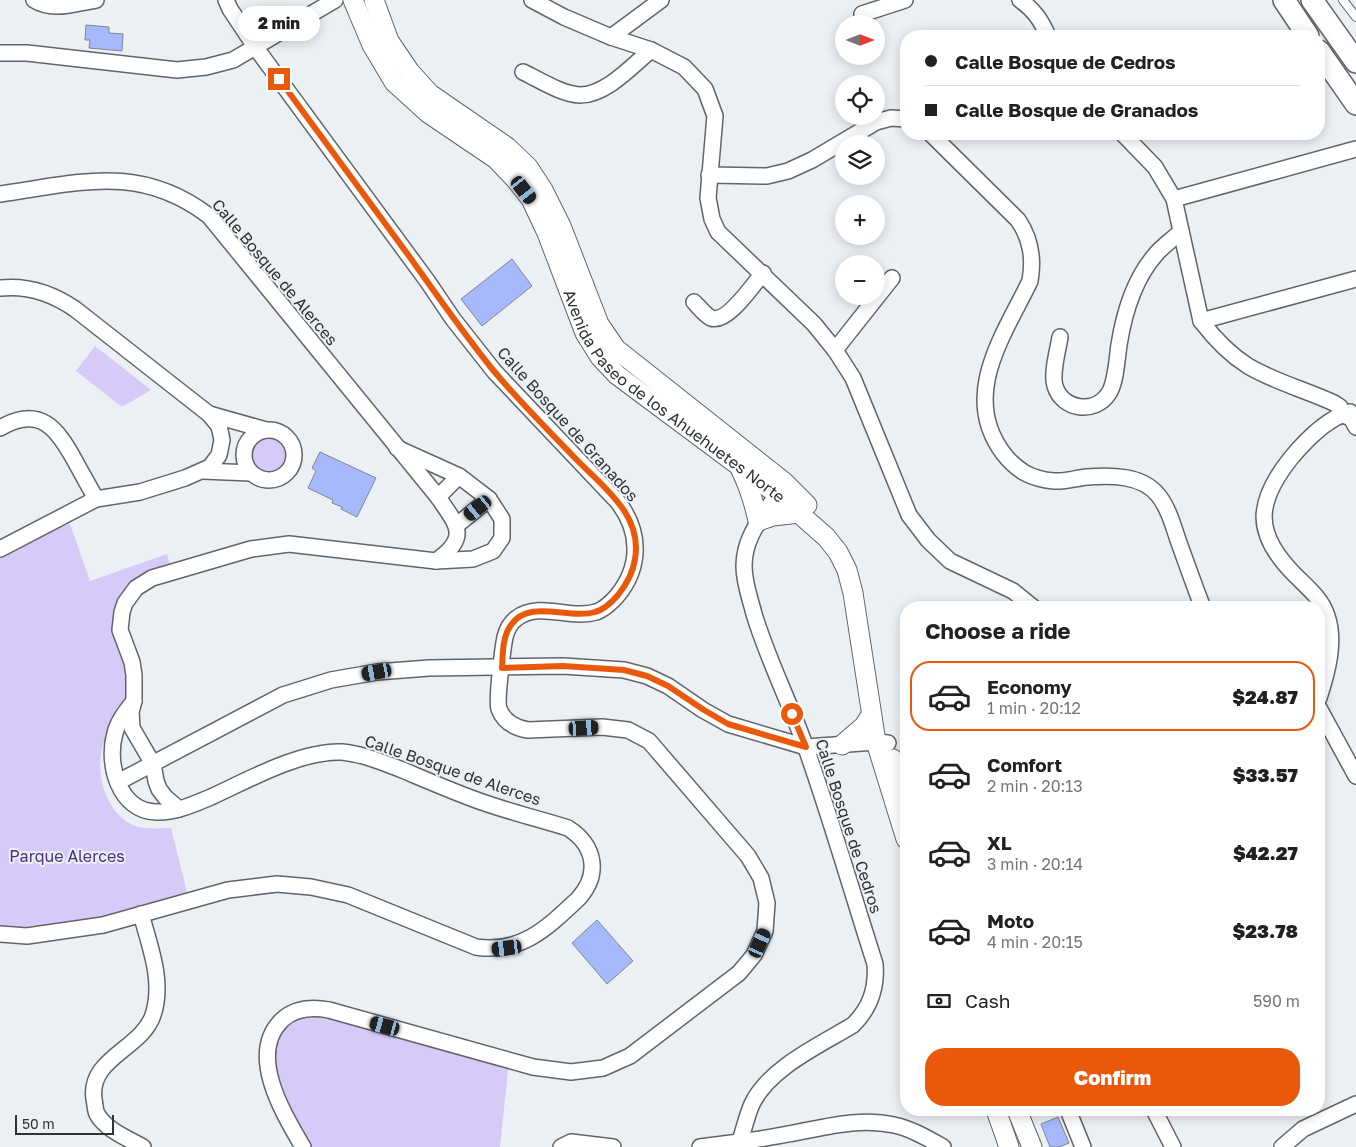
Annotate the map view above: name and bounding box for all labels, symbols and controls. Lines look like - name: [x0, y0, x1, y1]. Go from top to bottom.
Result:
- callout: 2 min: [238, 7, 320, 42]
- text: 2 min: [258, 13, 300, 33]
- north arrow: [835, 15, 885, 65]
- map controls: [835, 15, 885, 305]
- text: Calle Bosque de Cedros: [955, 50, 1176, 73]
- route end: [268, 68, 290, 90]
- button: locate: [835, 75, 885, 125]
- text: Calle Bosque de Granados: [955, 98, 1199, 121]
- button: layers: [835, 135, 885, 185]
- car: [508, 174, 539, 206]
- street label: Calle Bosque de Alerces: [208, 195, 342, 349]
- button: +: [835, 195, 885, 245]
- button: −: [835, 255, 885, 305]
- street label: Avenida Paseo de los Ahuehuetes Norte: [559, 287, 790, 507]
- street label: Calle Bosque de Granados: [493, 343, 643, 505]
- car: [461, 493, 494, 523]
- text: Choose a ride: [925, 617, 1071, 644]
- car: [360, 662, 393, 682]
- icon: car: [927, 674, 972, 719]
- text: Economy: [987, 675, 1072, 698]
- text: $24.87: [1232, 685, 1298, 708]
- text: 1 min · 20:12: [987, 698, 1081, 718]
- route start: [781, 703, 803, 725]
- car: [568, 720, 599, 736]
- street label: Calle Bosque de Alerces: [362, 730, 544, 810]
- street label: Calle Bosque de Cedros: [811, 736, 887, 916]
- icon: car: [927, 752, 972, 797]
- text: Comfort: [987, 753, 1062, 776]
- text: $33.57: [1233, 763, 1298, 786]
- text: 2 min · 20:13: [987, 776, 1083, 796]
- icon: car: [927, 830, 972, 875]
- text: XL: [987, 831, 1012, 854]
- text: $42.27: [1233, 841, 1298, 864]
- park label: Parque Alerces: [9, 846, 125, 866]
- text: 3 min · 20:14: [987, 854, 1083, 874]
- icon: car: [927, 908, 972, 953]
- text: Moto: [987, 909, 1034, 932]
- text: $23.78: [1232, 919, 1298, 942]
- car: [747, 926, 772, 960]
- text: 4 min · 20:15: [987, 932, 1083, 952]
- car: [491, 939, 522, 957]
- icon: cash: [925, 987, 953, 1015]
- text: Cash: [965, 989, 1010, 1012]
- text: 590 m: [1253, 991, 1300, 1011]
- car: [368, 1015, 401, 1037]
- button: Confirm: [925, 1048, 1300, 1106]
- scale bar: [15, 1112, 114, 1135]
- text: 50 m: [22, 1115, 55, 1132]

